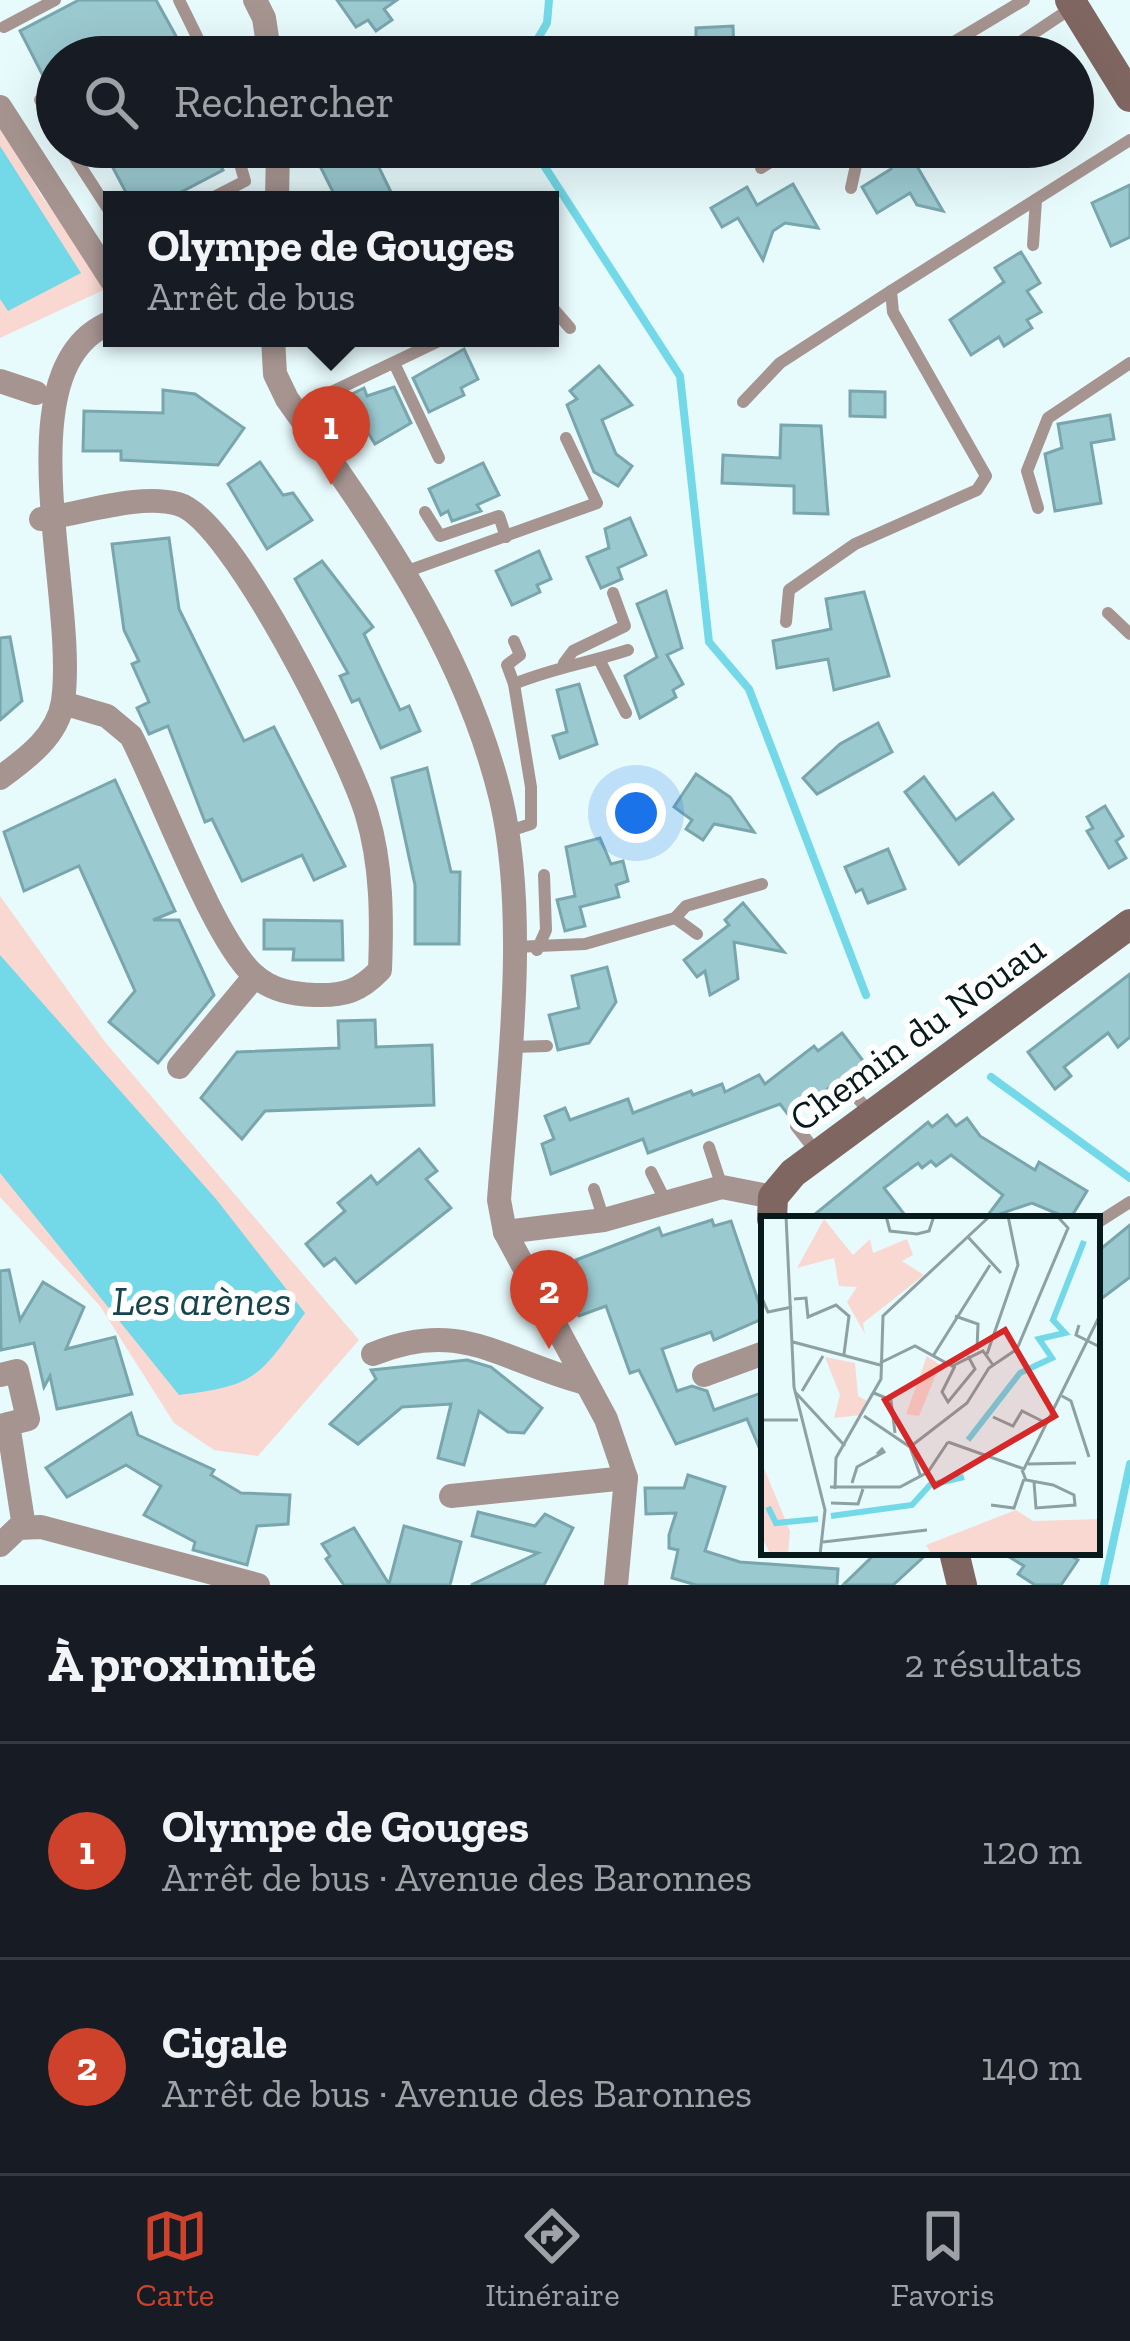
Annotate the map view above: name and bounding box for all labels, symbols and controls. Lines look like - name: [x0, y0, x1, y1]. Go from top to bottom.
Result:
- search box: [36, 36, 1094, 168]
- icon: search: [78, 69, 144, 135]
- text: Rechercher: [174, 75, 394, 129]
- popup: [103, 191, 559, 347]
- text: Olympe de Gouges: [147, 219, 515, 273]
- text: Arrêt de bus: [147, 273, 355, 320]
- pin: 1: [292, 386, 370, 485]
- your location: [606, 783, 666, 843]
- street label: Chemin du Nouau: [780, 925, 1054, 1141]
- inset map: [761, 1216, 1100, 1555]
- pin: 2: [510, 1250, 588, 1349]
- water label: Les arènes: [112, 1275, 292, 1326]
- text: À proximité: [48, 1633, 316, 1694]
- text: 2 résultats: [904, 1640, 1082, 1687]
- text: Olympe de Gouges: [162, 1800, 529, 1854]
- text: 1: [79, 1827, 95, 1874]
- text: 120 m: [982, 1827, 1082, 1874]
- text: Arrêt de bus · Avenue des Baronnes: [162, 1854, 752, 1901]
- text: Cigale: [162, 2016, 287, 2070]
- text: 2: [77, 2043, 97, 2090]
- text: 140 m: [981, 2043, 1082, 2090]
- text: Arrêt de bus · Avenue des Baronnes: [162, 2070, 752, 2117]
- tab: Carte: [135, 2203, 214, 2314]
- tab: Itinéraire: [485, 2203, 620, 2314]
- tab: Favoris: [891, 2203, 995, 2314]

